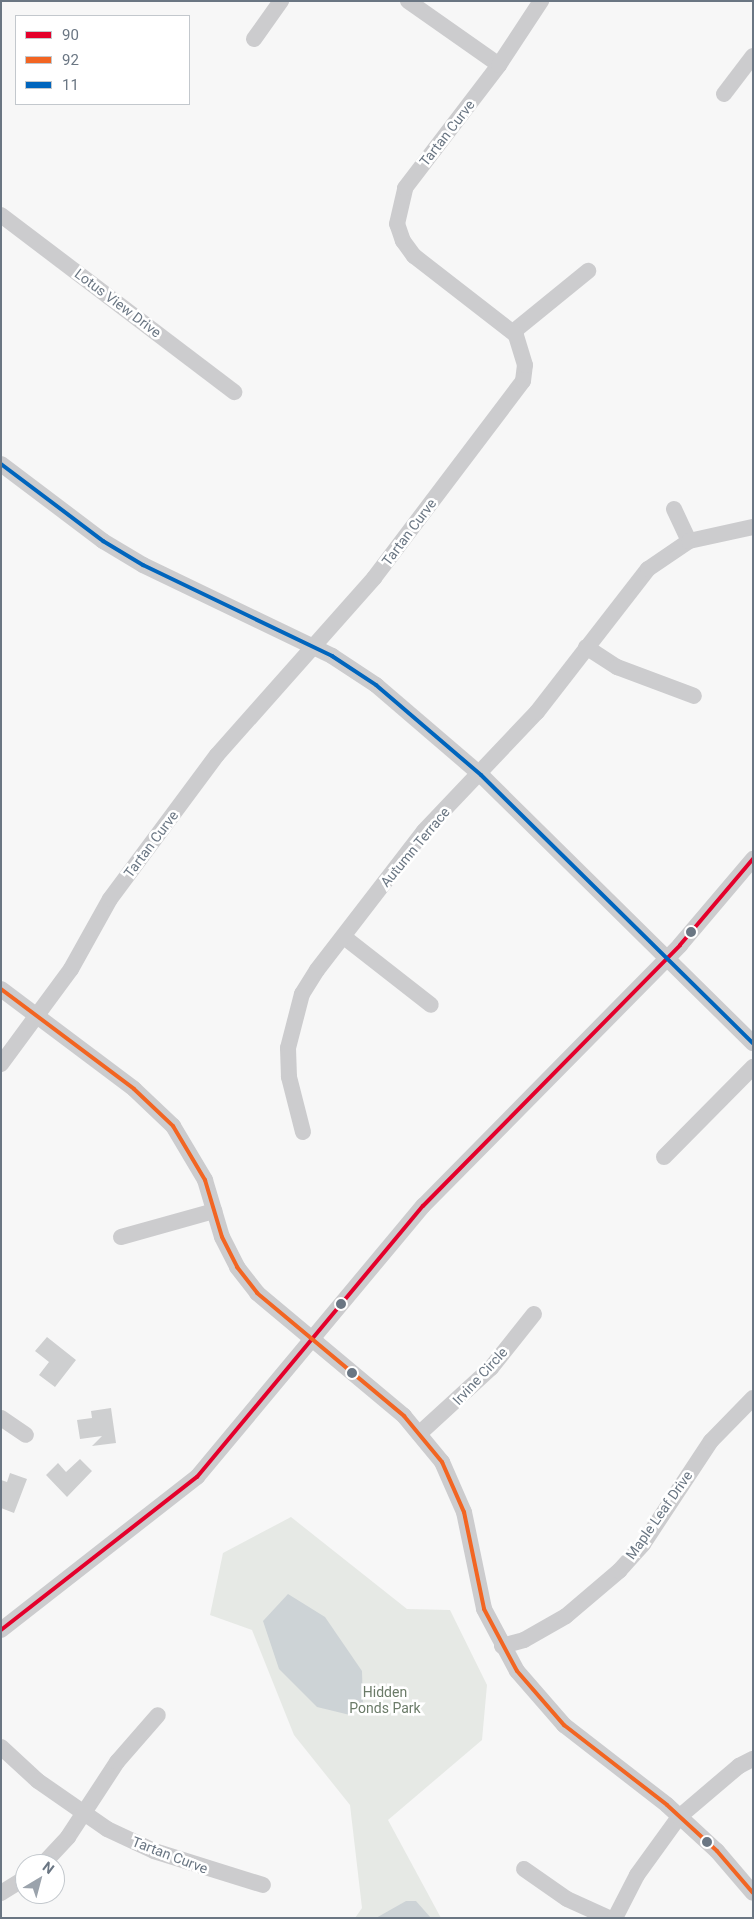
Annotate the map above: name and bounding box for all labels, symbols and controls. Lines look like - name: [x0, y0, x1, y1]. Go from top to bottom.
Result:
- legend: [15, 15, 190, 105]
- text: 90: [62, 26, 79, 44]
- text: 92: [62, 51, 79, 69]
- text: 11: [62, 76, 79, 94]
- street label: Tartan Curve: [416, 97, 478, 169]
- street label: Lotus View Drive: [72, 265, 164, 341]
- street label: Tartan Curve: [378, 495, 440, 569]
- street label: Autumn Terrace: [377, 804, 453, 890]
- street label: Tartan Curve: [120, 807, 182, 881]
- unlabelled marker: [686, 927, 696, 937]
- unlabelled marker: [336, 1299, 346, 1309]
- street label: Irvine Circle: [449, 1344, 511, 1408]
- unlabelled marker: [347, 1368, 357, 1378]
- street label: Maple Leaf Drive: [622, 1467, 696, 1563]
- park label: Hidden Ponds Park: [349, 1684, 421, 1716]
- street label: Tartan Curve: [130, 1833, 210, 1877]
- unlabelled marker: [702, 1837, 712, 1847]
- north arrow: [15, 1854, 65, 1904]
- text: N: [40, 1858, 57, 1877]

